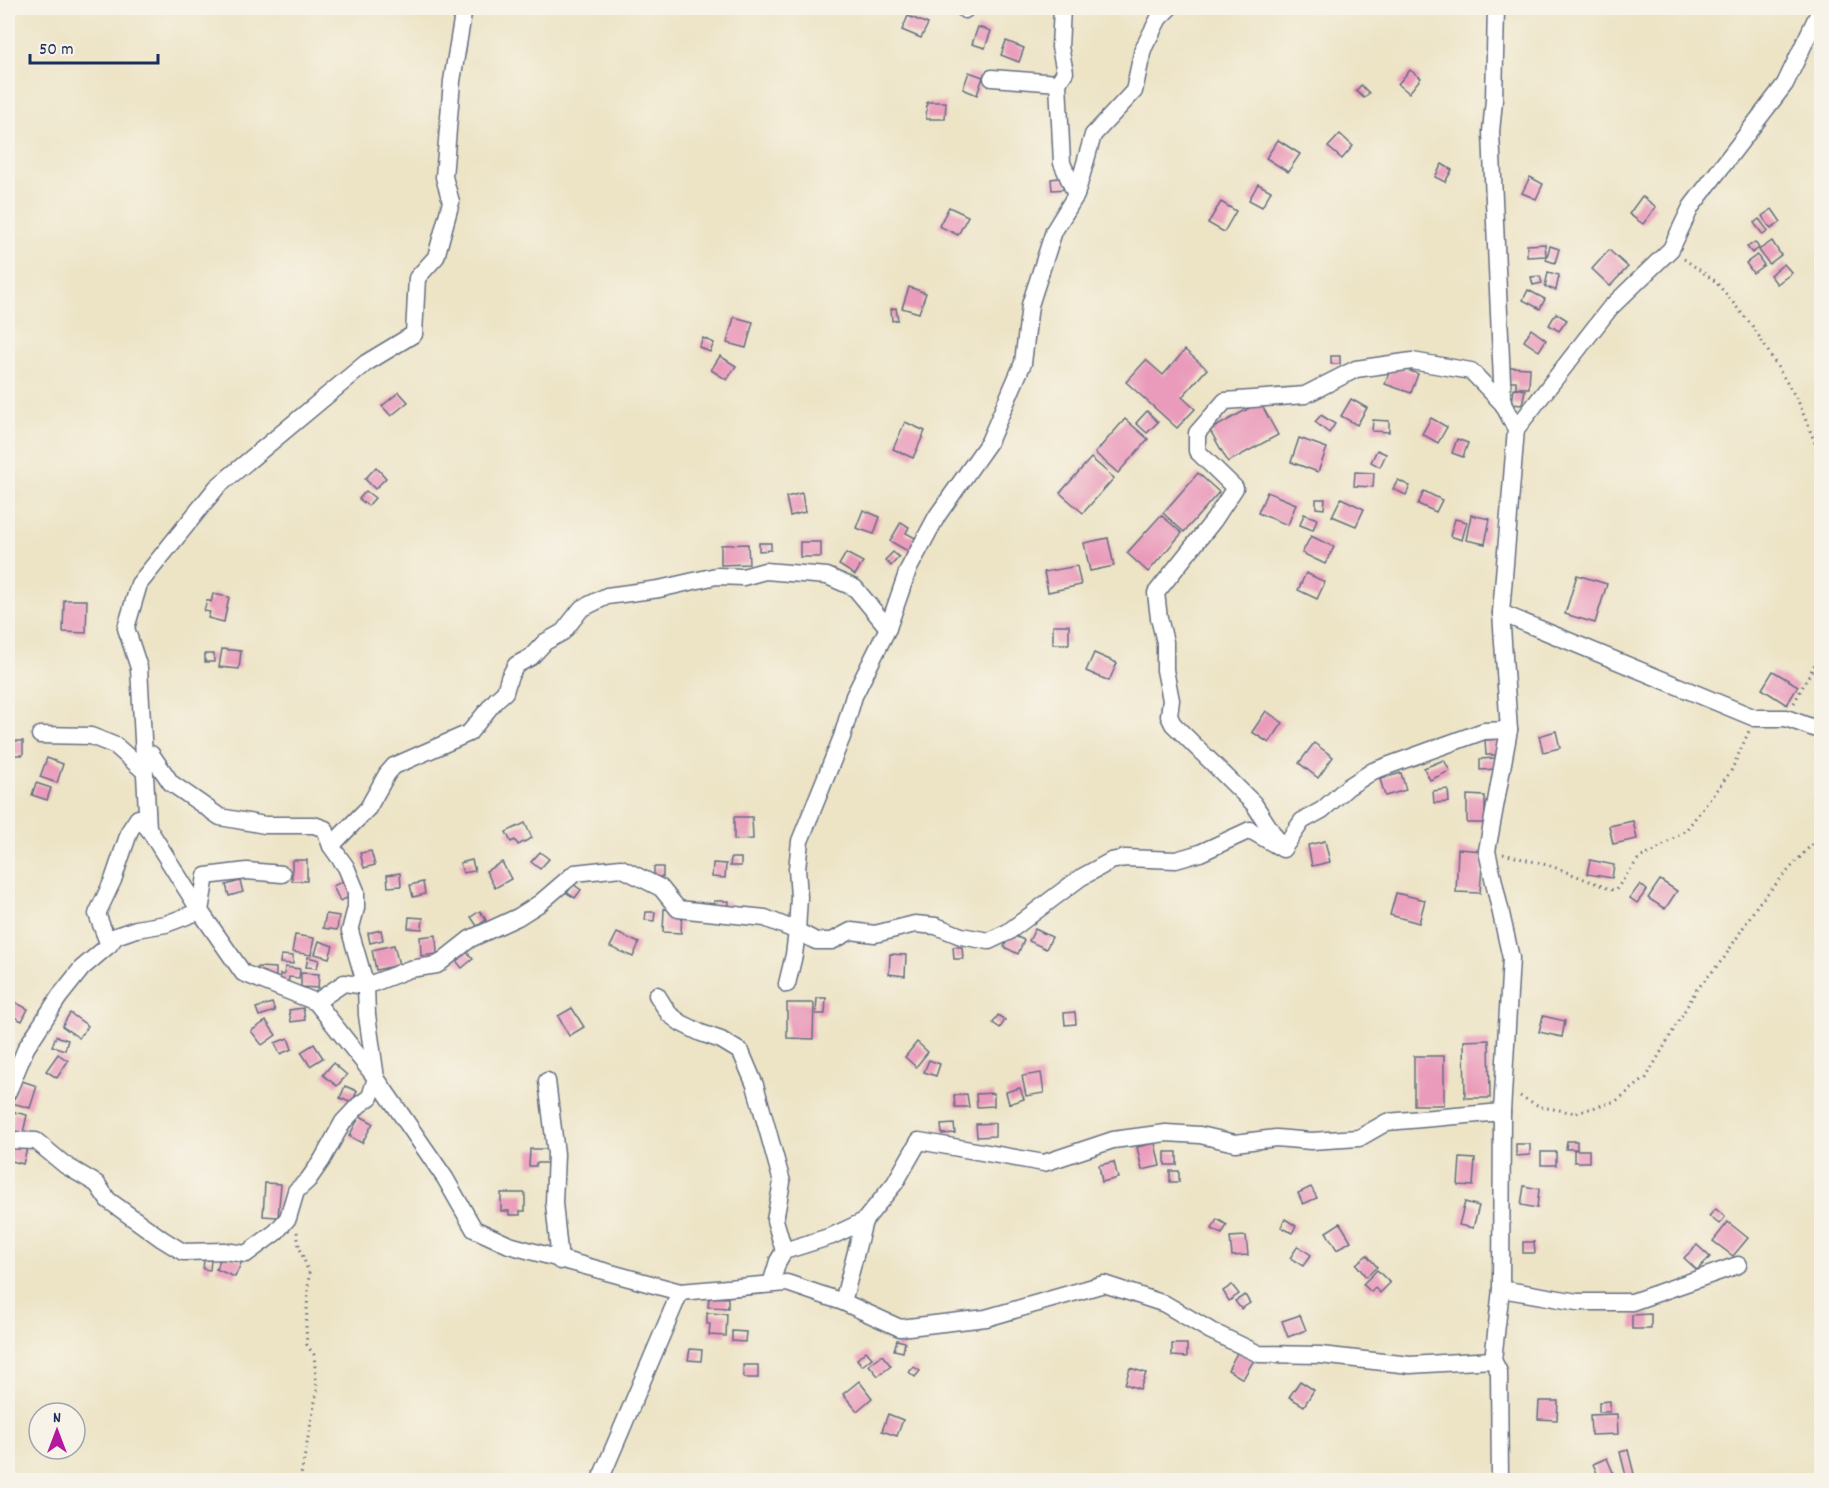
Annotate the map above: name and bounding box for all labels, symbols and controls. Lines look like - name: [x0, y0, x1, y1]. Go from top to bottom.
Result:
- scale bar: [30, 27, 158, 65]
- text: 50 m: [39, 38, 74, 63]
- north arrow: [27, 1401, 87, 1461]
- text: N: [53, 1407, 61, 1430]

